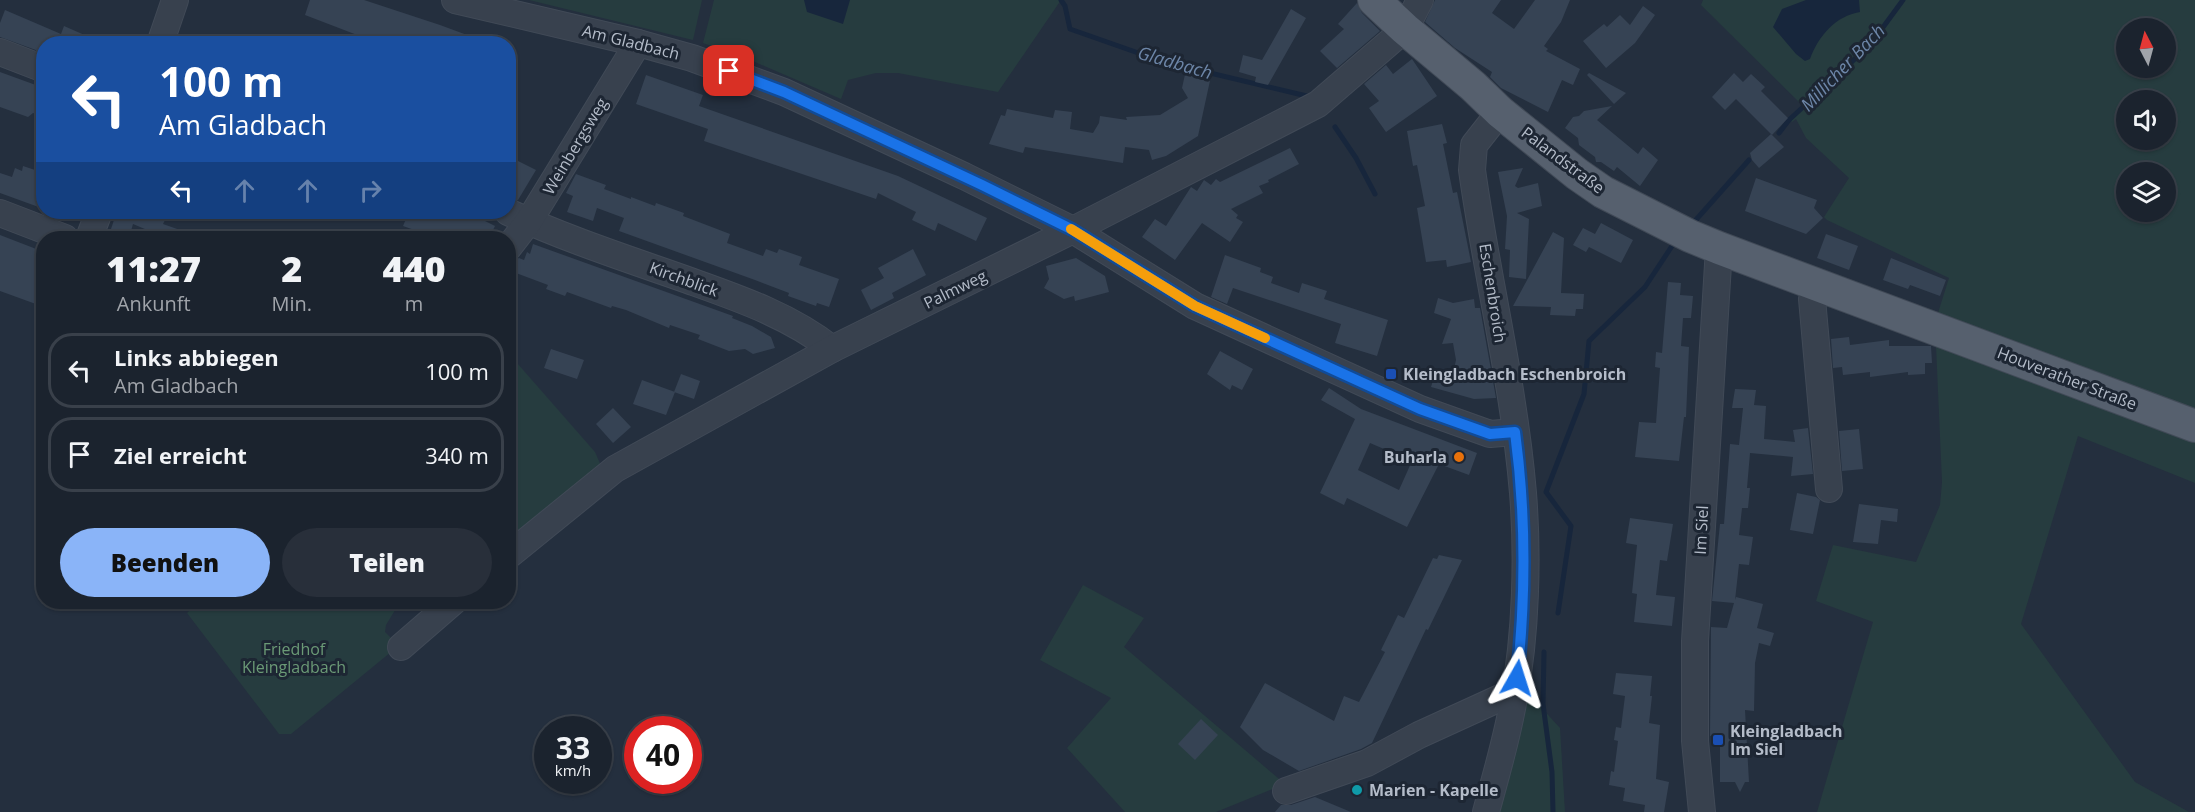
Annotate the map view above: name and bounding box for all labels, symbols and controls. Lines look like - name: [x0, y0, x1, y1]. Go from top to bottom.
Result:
- north arrow: [2116, 18, 2176, 78]
- map controls: [2116, 18, 2176, 222]
- street label: Am Gladbach: [580, 19, 682, 65]
- water label: Millicher Bach: [1795, 19, 1890, 116]
- water label: Gladbach: [1135, 40, 1215, 84]
- pin: [703, 45, 754, 96]
- text: 100 m: [159, 52, 283, 109]
- icon: arrive: [712, 54, 745, 87]
- icon: left: [60, 60, 138, 138]
- button: sound: [2116, 90, 2176, 150]
- street label: Weinbergsweg: [537, 93, 613, 199]
- text: Am Gladbach: [159, 106, 327, 143]
- street label: Palandstraße: [1517, 122, 1609, 199]
- button: layers: [2116, 162, 2176, 222]
- icon: left: [165, 174, 198, 207]
- icon: ahead: [228, 174, 261, 207]
- icon: ahead: [291, 174, 324, 207]
- icon: right: [354, 174, 387, 207]
- street label: Eschenbroich: [1474, 242, 1512, 344]
- text: 11:27: [106, 244, 201, 293]
- text: 2: [281, 244, 302, 293]
- text: 440: [382, 244, 446, 293]
- street label: Kirchblick: [647, 256, 722, 302]
- street label: Palmweg: [920, 264, 990, 314]
- text: Ankunft: [117, 290, 191, 317]
- text: Min.: [271, 290, 312, 317]
- text: m: [405, 290, 423, 317]
- street label: Houverather Straße: [1994, 341, 2140, 415]
- text: Links abbiegen: [114, 342, 279, 372]
- icon: left: [63, 354, 96, 387]
- text: 100 m: [425, 356, 489, 386]
- place label: Kleingladbach Eschenbroich: [1403, 363, 1626, 385]
- marker: Kleingladbach Eschenbroich: [1384, 367, 1398, 381]
- text: Am Gladbach: [114, 372, 239, 399]
- icon: arrive: [63, 438, 96, 471]
- text: Ziel erreicht: [114, 440, 247, 470]
- text: 340 m: [425, 440, 489, 470]
- place label: Buharla: [1384, 446, 1447, 468]
- marker: Buharla: [1452, 450, 1466, 464]
- street label: Im Siel: [1689, 505, 1713, 555]
- button: Beenden: [60, 528, 270, 597]
- button: Teilen: [282, 528, 492, 597]
- park label: Friedhof Kleingladbach: [242, 638, 346, 678]
- position arrow: [1485, 646, 1549, 710]
- speed limit sign: 40: [624, 716, 702, 794]
- place label: Kleingladbach Im Siel: [1730, 720, 1843, 760]
- text: 33: [556, 727, 590, 768]
- marker: Kleingladbach Im Siel: [1711, 733, 1725, 747]
- text: km/h: [555, 760, 591, 780]
- place label: Marien - Kapelle: [1369, 779, 1498, 801]
- marker: Marien - Kapelle: [1350, 783, 1364, 797]

